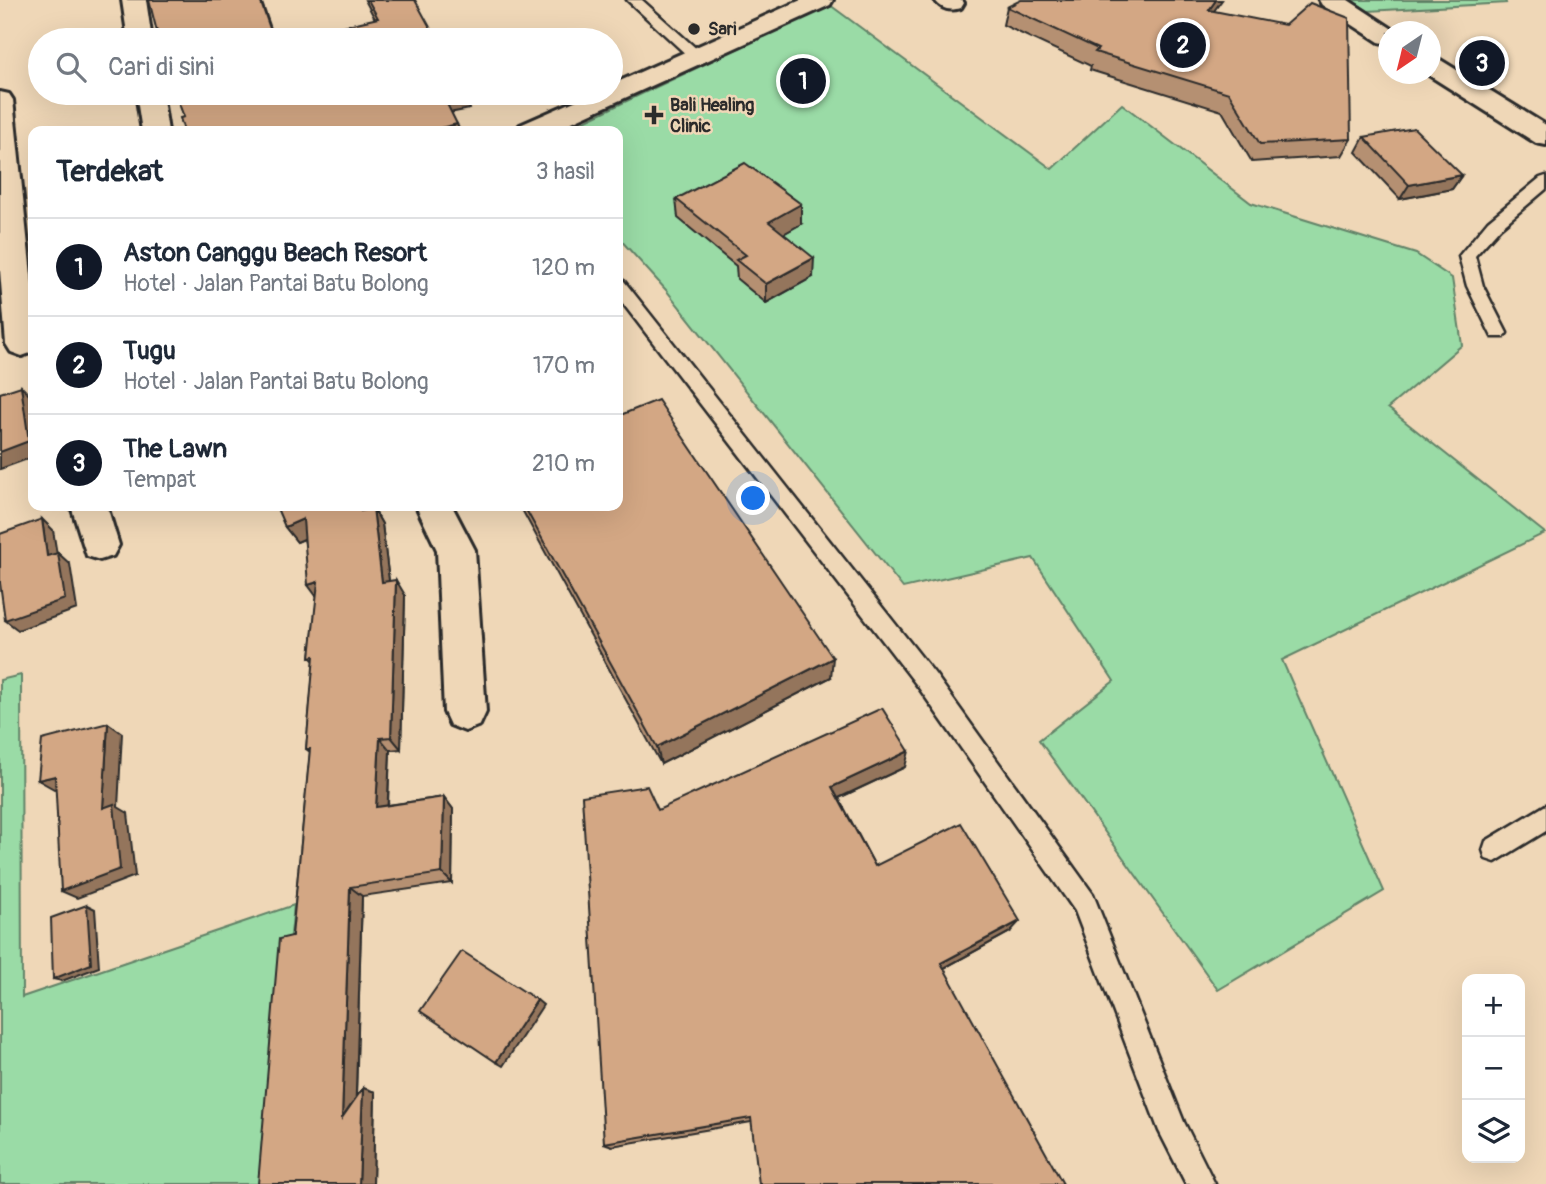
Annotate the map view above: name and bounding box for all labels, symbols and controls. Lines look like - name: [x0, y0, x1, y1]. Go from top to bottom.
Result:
- place label: Sari: [708, 18, 737, 41]
- pin: 2: [1160, 19, 1206, 71]
- marker: Sari: [686, 21, 702, 37]
- north arrow: [1378, 21, 1441, 84]
- search box: [28, 28, 623, 105]
- pin: 3: [1459, 37, 1505, 89]
- icon: search: [52, 48, 90, 86]
- text: Cari di sini: [108, 51, 214, 83]
- pin: 1: [780, 55, 826, 107]
- place label: Bali Healing Clinic: [670, 94, 754, 138]
- marker: Bali Healing Clinic: [644, 105, 664, 125]
- text: Terdekat: [56, 153, 163, 190]
- text: 3 hasil: [536, 157, 595, 186]
- text: Aston Canggu Beach Resort: [123, 237, 427, 269]
- text: 1: [75, 253, 84, 282]
- text: 120 m: [532, 253, 595, 282]
- text: Hotel · Jalan Pantai Batu Bolong: [123, 269, 429, 298]
- text: Tugu: [123, 335, 176, 367]
- text: 2: [73, 351, 85, 380]
- text: 170 m: [533, 351, 595, 380]
- text: Hotel · Jalan Pantai Batu Bolong: [123, 367, 429, 396]
- text: The Lawn: [123, 433, 227, 465]
- text: 3: [73, 449, 85, 478]
- text: 210 m: [532, 449, 595, 478]
- text: Tempat: [123, 465, 196, 494]
- your location: [736, 481, 770, 515]
- map controls: [1462, 974, 1525, 1163]
- button: +: [1462, 974, 1525, 1037]
- button: −: [1462, 1037, 1525, 1100]
- button: layers: [1462, 1100, 1525, 1163]

